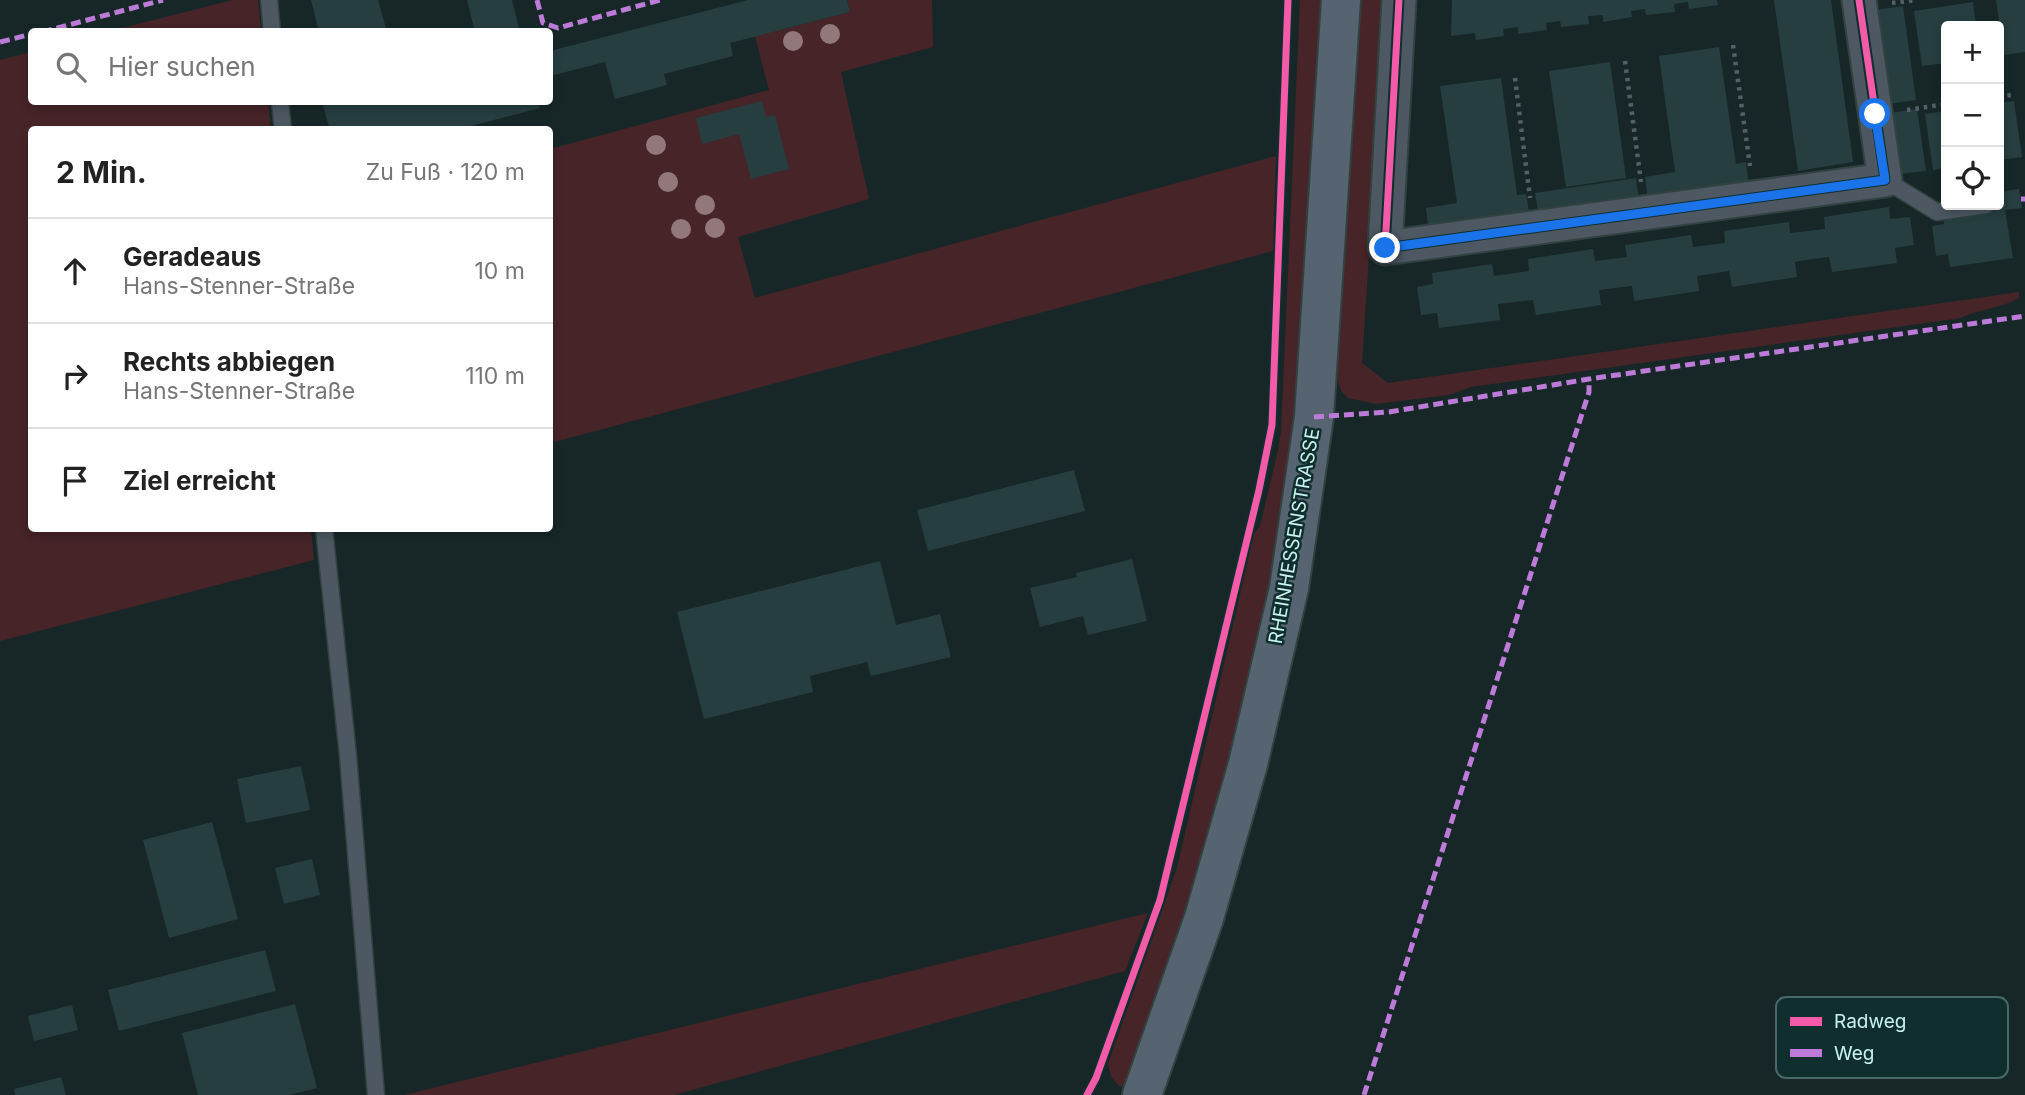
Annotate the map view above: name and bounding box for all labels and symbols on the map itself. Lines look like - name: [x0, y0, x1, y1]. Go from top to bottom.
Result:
- route start: [1859, 98, 1890, 129]
- route end: [1369, 232, 1400, 263]
- street label: RHEINHESSENSTRASSE: [1264, 426, 1324, 646]
- legend: [1776, 997, 2008, 1078]
- text: Radweg: [1834, 1010, 1906, 1033]
- text: Weg: [1834, 1042, 1875, 1065]

